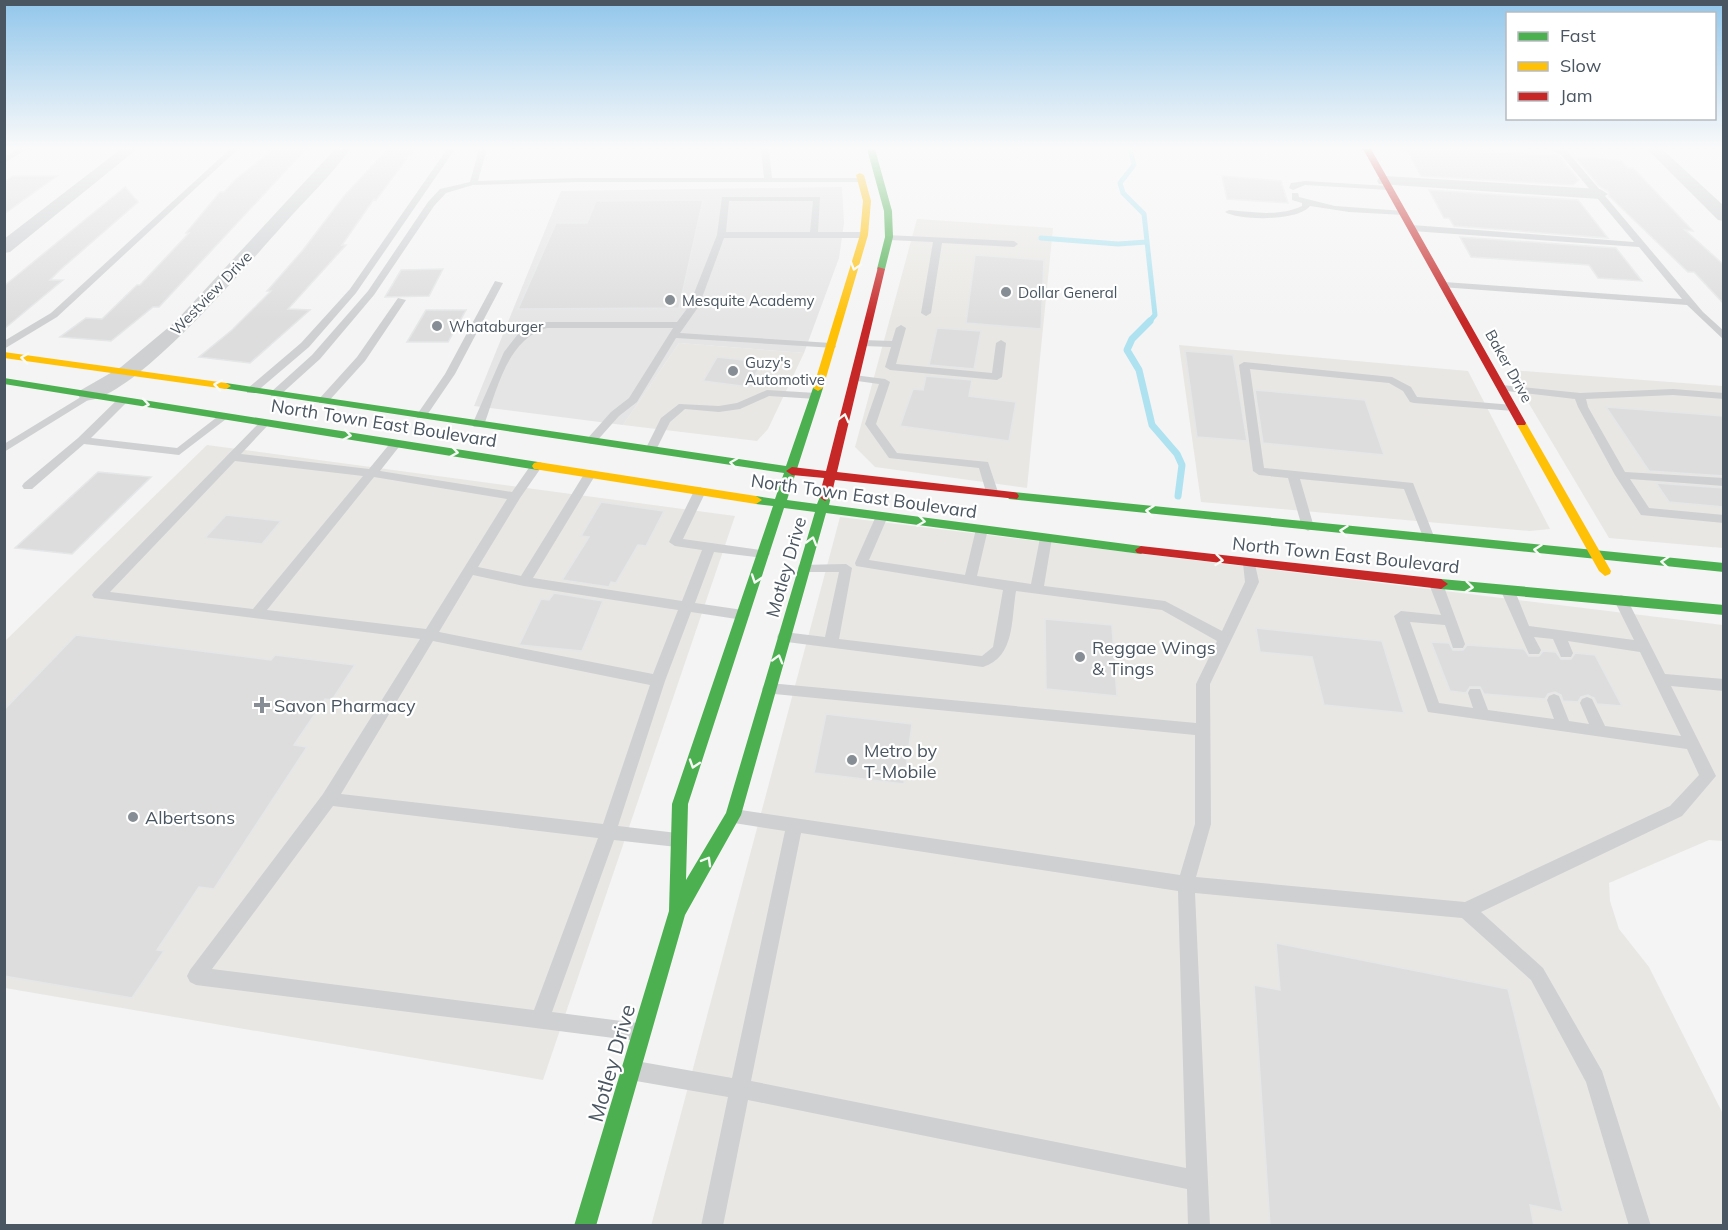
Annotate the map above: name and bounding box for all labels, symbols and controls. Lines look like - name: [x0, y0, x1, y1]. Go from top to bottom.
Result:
- legend: [1506, 12, 1716, 120]
- text: Fast: [1560, 24, 1596, 47]
- text: Slow: [1560, 54, 1602, 77]
- text: Jam: [1560, 84, 1593, 107]
- street label: Westview Drive: [166, 247, 256, 339]
- one-way arrow: [850, 260, 862, 271]
- place label: Dollar General: [1018, 283, 1117, 302]
- marker: Dollar General: [999, 285, 1013, 299]
- place label: Mesquite Academy: [682, 291, 815, 310]
- marker: Mesquite Academy: [663, 293, 677, 307]
- place label: Whataburger: [449, 317, 544, 336]
- marker: Whataburger: [430, 319, 444, 333]
- street label: Baker Drive: [1481, 326, 1537, 406]
- one-way arrow: [20, 352, 29, 365]
- place label: Guzy's Automotive: [745, 353, 825, 389]
- marker: Guzy's Automotive: [726, 364, 740, 378]
- one-way arrow: [213, 380, 222, 392]
- street label: North Town East Boulevard: [270, 394, 498, 452]
- one-way arrow: [141, 397, 150, 409]
- one-way arrow: [837, 413, 850, 423]
- one-way arrow: [342, 429, 352, 441]
- one-way arrow: [449, 446, 459, 458]
- one-way arrow: [729, 457, 738, 469]
- street label: North Town East Boulevard: [749, 469, 979, 523]
- one-way arrow: [1145, 505, 1155, 518]
- street label: Motley Drive: [761, 514, 811, 620]
- one-way arrow: [916, 515, 926, 527]
- one-way arrow: [1339, 525, 1349, 537]
- street label: North Town East Boulevard: [1231, 532, 1461, 578]
- one-way arrow: [805, 536, 817, 547]
- one-way arrow: [1533, 544, 1543, 557]
- one-way arrow: [1214, 553, 1223, 565]
- one-way arrow: [1661, 556, 1670, 569]
- one-way arrow: [750, 573, 763, 584]
- one-way arrow: [1464, 580, 1473, 593]
- place label: Reggae Wings & Tings: [1092, 636, 1216, 680]
- marker: Reggae Wings & Tings: [1073, 650, 1087, 664]
- one-way arrow: [771, 654, 783, 664]
- place label: Savon Pharmacy: [274, 694, 416, 717]
- marker: Savon Pharmacy: [255, 698, 269, 712]
- place label: Metro by T-Mobile: [864, 739, 938, 783]
- marker: Metro by T-Mobile: [845, 753, 859, 767]
- one-way arrow: [688, 758, 701, 769]
- place label: Albertsons: [145, 806, 235, 829]
- marker: Albertsons: [126, 810, 140, 824]
- one-way arrow: [699, 857, 711, 867]
- street label: Motley Drive: [582, 1001, 640, 1125]

